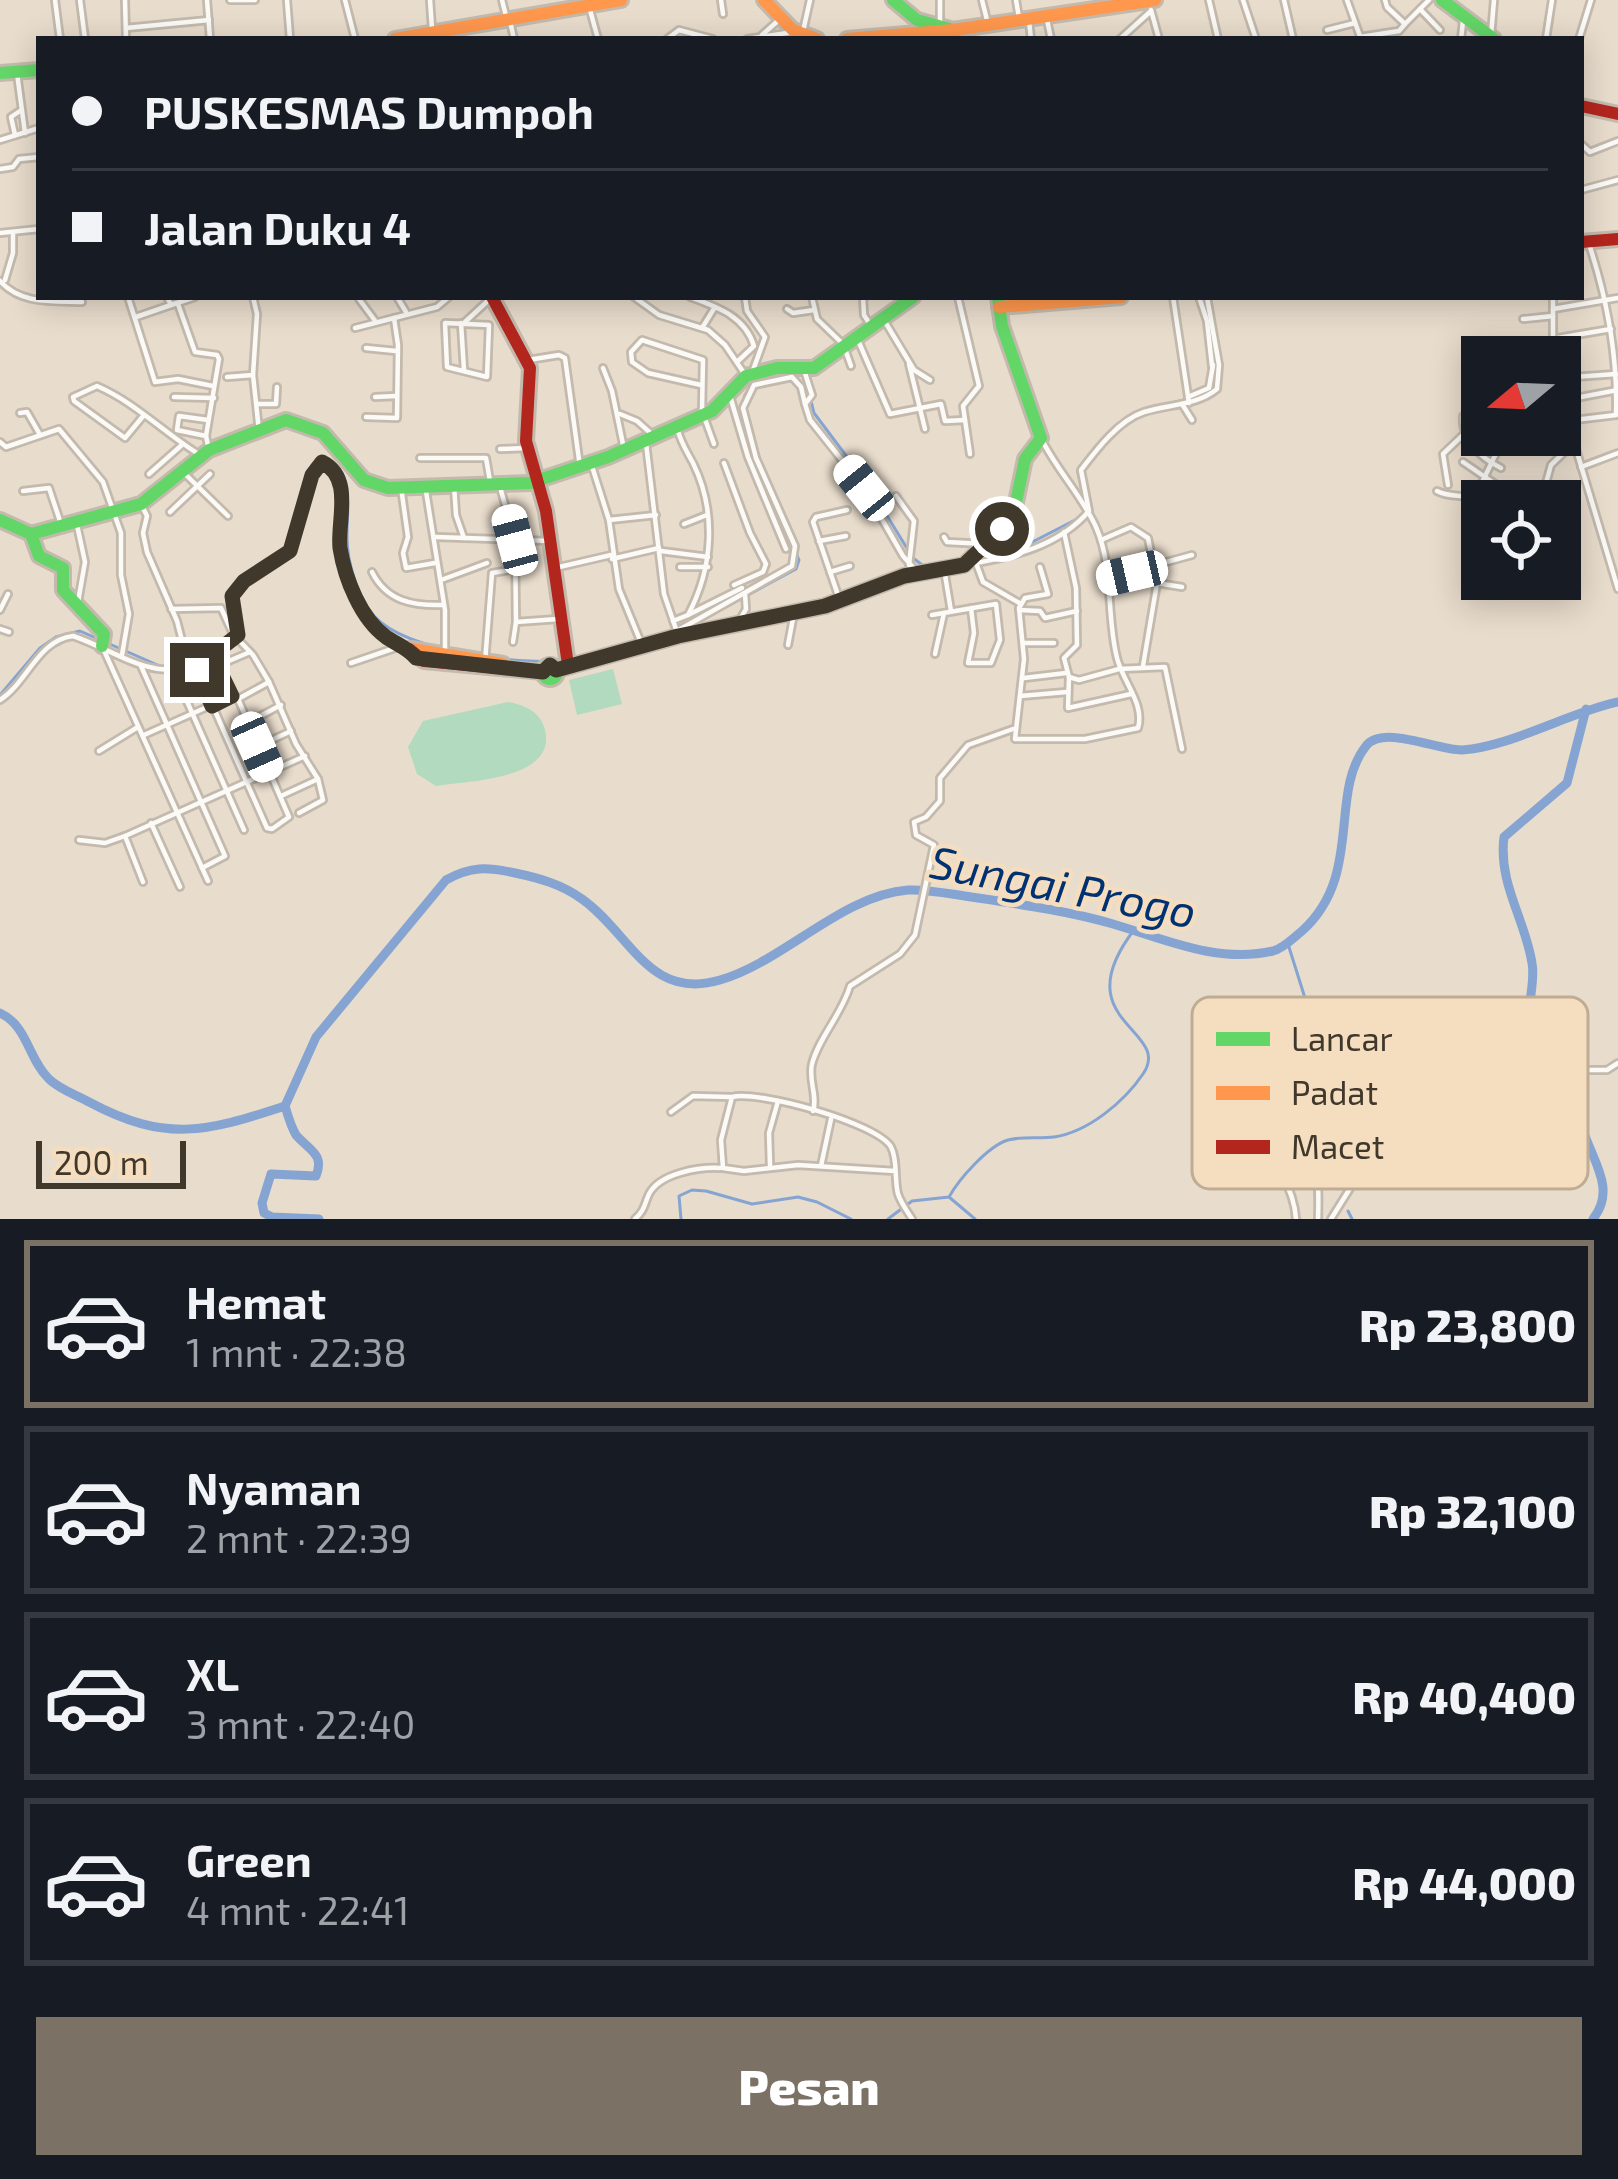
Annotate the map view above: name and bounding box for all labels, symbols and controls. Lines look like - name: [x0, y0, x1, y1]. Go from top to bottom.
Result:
- text: PUSKESMAS Dumpoh: [144, 84, 594, 138]
- text: Jalan Duku 4: [144, 200, 411, 254]
- north arrow: [1461, 336, 1581, 456]
- map controls: [1461, 336, 1581, 600]
- car: [827, 449, 901, 527]
- button: locate: [1461, 480, 1581, 600]
- car: [488, 501, 542, 579]
- route start: [975, 502, 1029, 556]
- car: [1093, 547, 1171, 599]
- route end: [170, 643, 224, 697]
- car: [226, 707, 288, 787]
- water label: Sungai Progo: [926, 833, 1201, 937]
- legend: [1192, 997, 1588, 1189]
- text: Lancar: [1291, 1018, 1393, 1058]
- text: Padat: [1291, 1072, 1378, 1112]
- text: Macet: [1291, 1126, 1384, 1166]
- scale bar: [36, 1135, 186, 1188]
- text: 200 m: [54, 1142, 149, 1182]
- icon: car: [42, 1270, 150, 1378]
- text: Hemat: [186, 1274, 326, 1328]
- text: Rp 23,800: [1359, 1297, 1576, 1351]
- text: 1 mnt · 22:38: [186, 1328, 407, 1375]
- icon: car: [42, 1456, 150, 1564]
- text: Nyaman: [186, 1460, 362, 1514]
- text: Rp 32,100: [1369, 1483, 1576, 1537]
- text: 2 mnt · 22:39: [186, 1514, 412, 1561]
- icon: car: [42, 1642, 150, 1750]
- text: XL: [186, 1646, 239, 1700]
- text: Rp 40,400: [1352, 1669, 1576, 1723]
- text: 3 mnt · 22:40: [186, 1700, 415, 1747]
- icon: car: [42, 1828, 150, 1936]
- text: Green: [186, 1832, 312, 1886]
- text: Rp 44,000: [1352, 1855, 1576, 1909]
- text: 4 mnt · 22:41: [186, 1886, 410, 1933]
- button: Pesan: [36, 2017, 1582, 2155]

